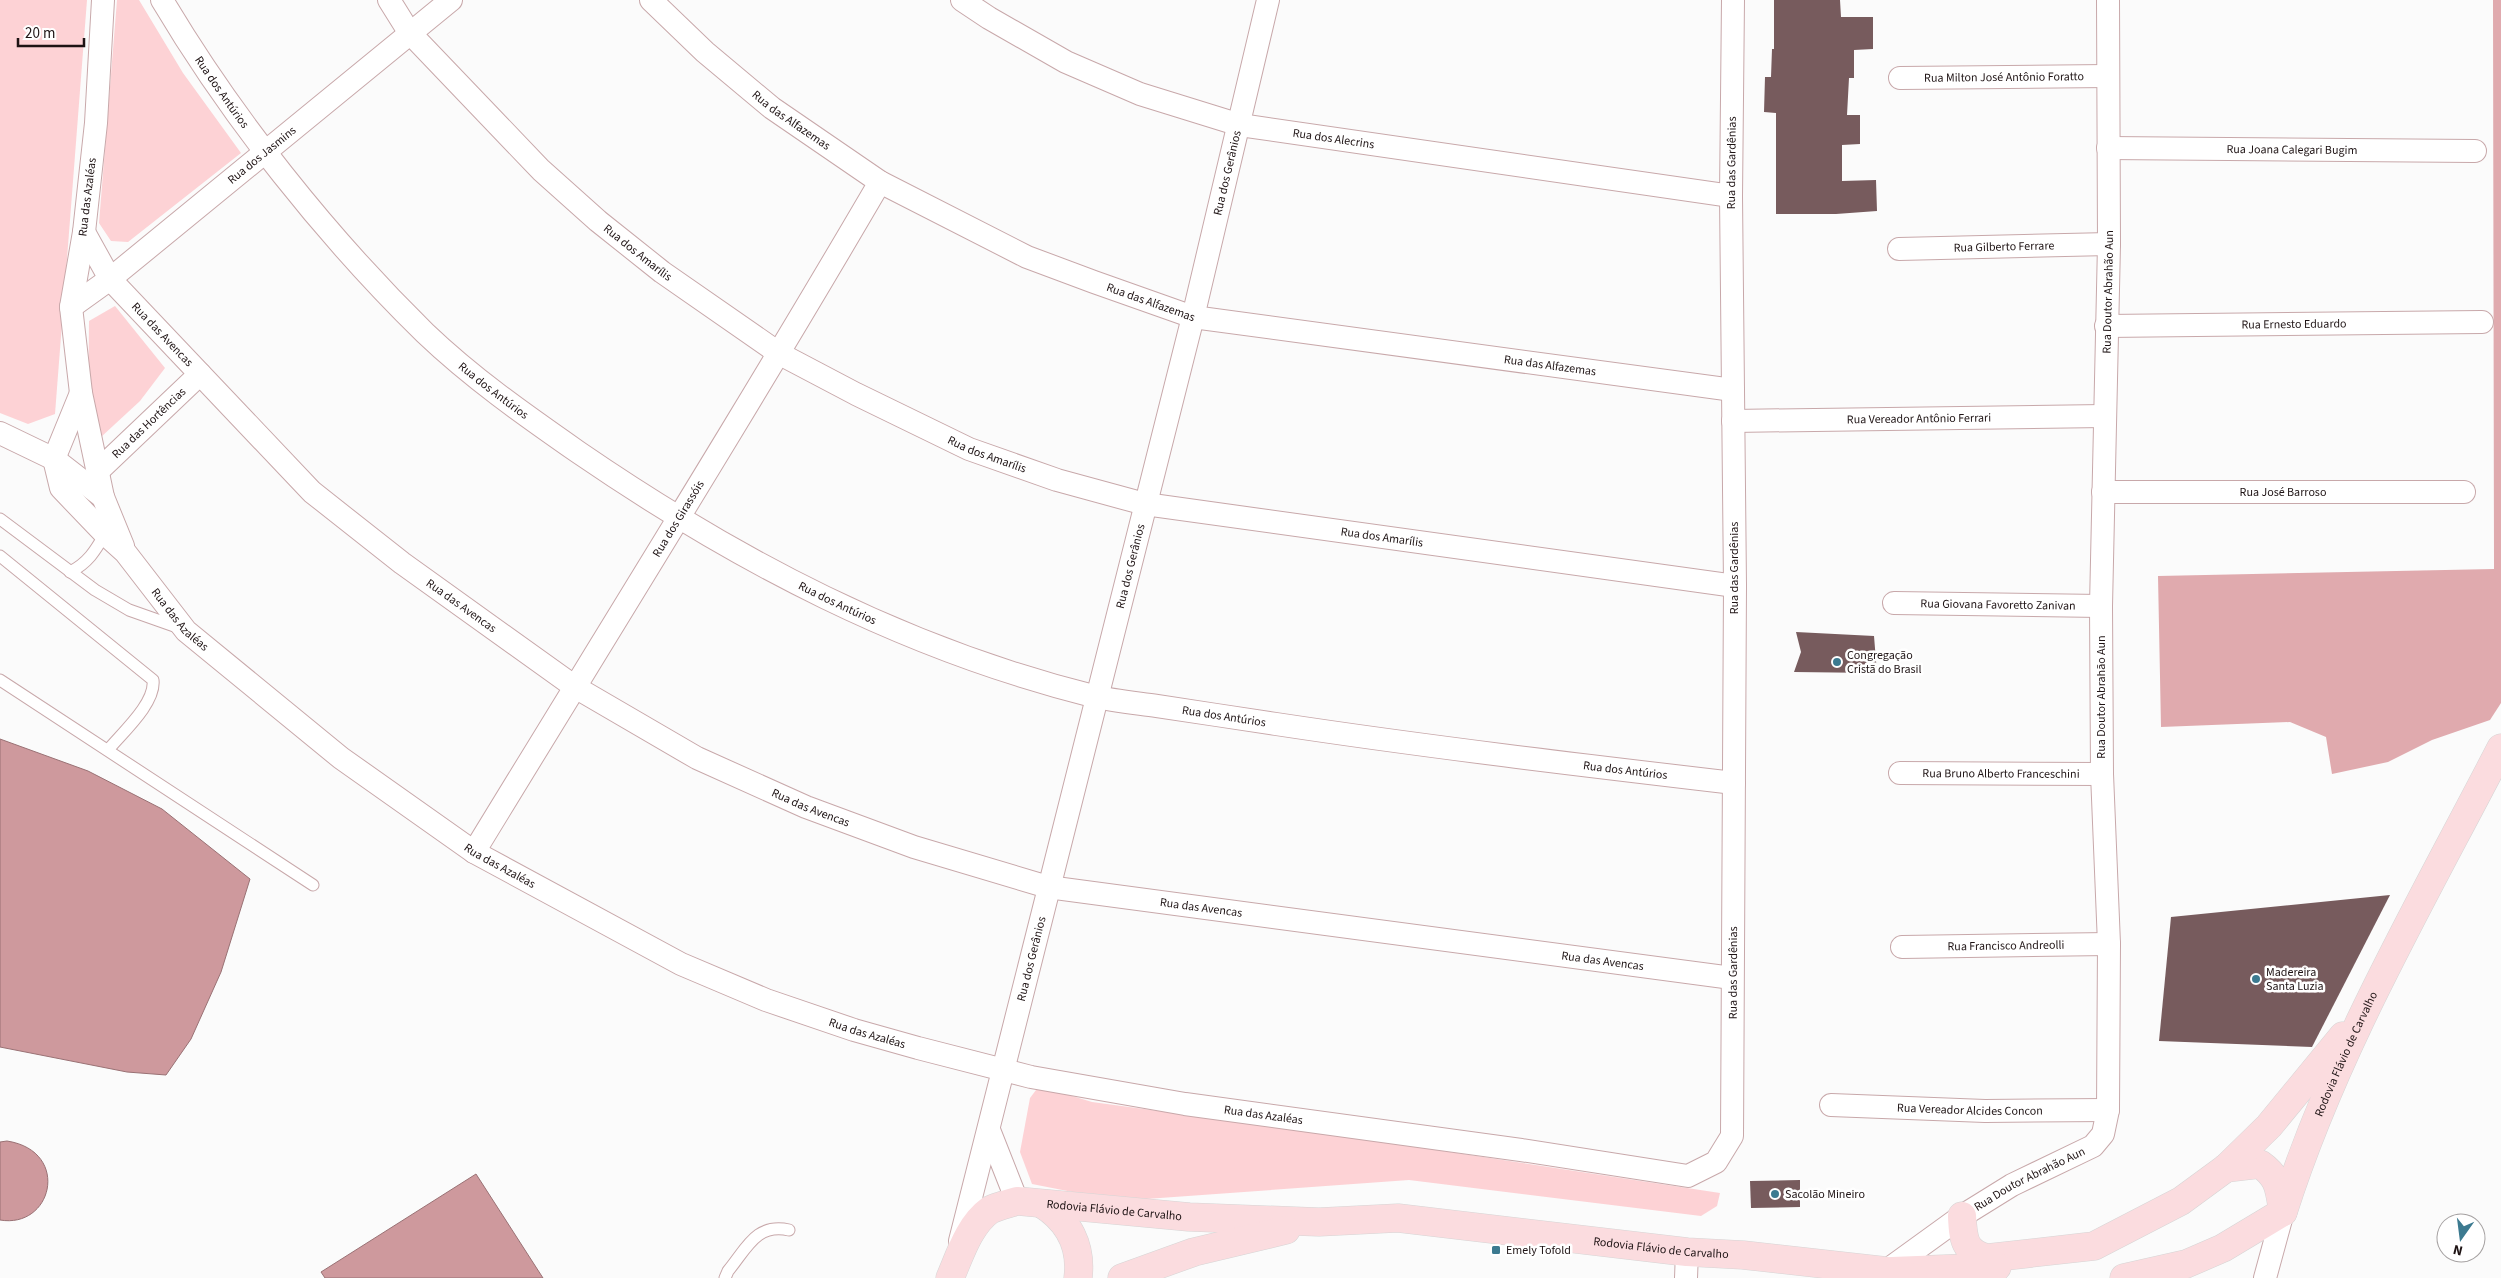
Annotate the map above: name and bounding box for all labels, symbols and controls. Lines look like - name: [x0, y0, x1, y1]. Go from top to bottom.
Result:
- scale bar: [18, 15, 84, 47]
- text: 20 m: [25, 23, 55, 44]
- street label: Rua dos Antúrios: [190, 53, 253, 132]
- street label: Rua Milton José Antônio Foratto: [1924, 68, 2084, 87]
- street label: Rua das Alfazemas: [748, 87, 834, 155]
- street label: Rua das Gardênias: [1723, 116, 1741, 209]
- street label: Rua dos Jasmins: [224, 122, 300, 188]
- street label: Rua dos Alecrins: [1292, 125, 1375, 153]
- street label: Rua dos Gerânios: [1209, 129, 1246, 217]
- street label: Rua Joana Calegari Bugim: [2226, 141, 2358, 159]
- street label: Rua das Azaléas: [74, 157, 101, 237]
- street label: Rua dos Amarílis: [600, 221, 675, 285]
- street label: Rua Doutor Abrahão Aun: [2099, 230, 2118, 354]
- street label: Rua Gilberto Ferrare: [1953, 237, 2055, 257]
- street label: Rua das Alfazemas: [1104, 279, 1197, 326]
- street label: Rua das Avencas: [127, 299, 197, 371]
- street label: Rua Ernesto Eduardo: [2241, 315, 2347, 334]
- street label: Rua das Alfazemas: [1503, 351, 1597, 380]
- street label: Rua dos Antúrios: [454, 358, 532, 423]
- street label: Rua das Hortências: [108, 384, 190, 463]
- street label: Rua Vereador Antônio Ferrari: [1847, 410, 1991, 428]
- street label: Rua dos Amarílis: [945, 432, 1029, 478]
- street label: Rua dos Girassóis: [649, 477, 709, 561]
- street label: Rua José Barroso: [2240, 484, 2326, 501]
- street label: Rua dos Gerânios: [1112, 522, 1150, 610]
- street label: Rua das Gardênias: [1726, 522, 1743, 614]
- street label: Rua dos Amarílis: [1340, 523, 1424, 552]
- street label: Rua das Avencas: [422, 575, 500, 637]
- street label: Rua dos Antúrios: [795, 578, 879, 629]
- street label: Rua das Azaléas: [147, 585, 212, 655]
- street label: Rua Giovana Favoretto Zanivan: [1920, 595, 2076, 615]
- street label: Rua Doutor Abrahão Aun: [2093, 635, 2110, 759]
- place label: Congregação Cristã do Brasil: [1847, 647, 1922, 678]
- marker: Congregação Cristã do Brasil: [1831, 656, 1843, 668]
- street label: Rua dos Antúrios: [1181, 702, 1267, 731]
- street label: Rua dos Antúrios: [1582, 757, 1668, 784]
- street label: Rua Bruno Alberto Franceschini: [1922, 765, 2080, 783]
- street label: Rua das Avencas: [769, 785, 852, 831]
- street label: Rua das Azaléas: [460, 839, 538, 893]
- street label: Rua das Avencas: [1159, 894, 1243, 922]
- street label: Rua dos Gerânios: [1013, 915, 1050, 1003]
- street label: Rua das Gardênias: [1725, 926, 1742, 1019]
- street label: Rua Francisco Andreolli: [1947, 937, 2065, 955]
- street label: Rua das Avencas: [1560, 947, 1645, 975]
- place label: Madereira Santa Luzia: [2266, 964, 2324, 995]
- marker: Madereira Santa Luzia: [2250, 973, 2262, 985]
- street label: Rodovia Flávio de Carvalho: [2311, 989, 2382, 1119]
- street label: Rua das Azaléas: [826, 1014, 907, 1053]
- street label: Rua Vereador Alcides Concon: [1897, 1100, 2043, 1120]
- street label: Rua das Azaléas: [1223, 1101, 1304, 1129]
- street label: Rua Doutor Abrahão Aun: [1971, 1143, 2088, 1216]
- place label: Sacolão Mineiro: [1785, 1186, 1865, 1203]
- marker: Sacolão Mineiro: [1769, 1188, 1781, 1200]
- street label: Rodovia Flávio de Carvalho: [1046, 1196, 1183, 1225]
- north arrow: [2436, 1213, 2486, 1263]
- street label: Rodovia Flávio de Carvalho: [1592, 1233, 1729, 1263]
- text: N: [2451, 1239, 2465, 1260]
- place label: Emely Tofold: [1506, 1242, 1571, 1259]
- marker: Emely Tofold: [1490, 1244, 1502, 1256]

